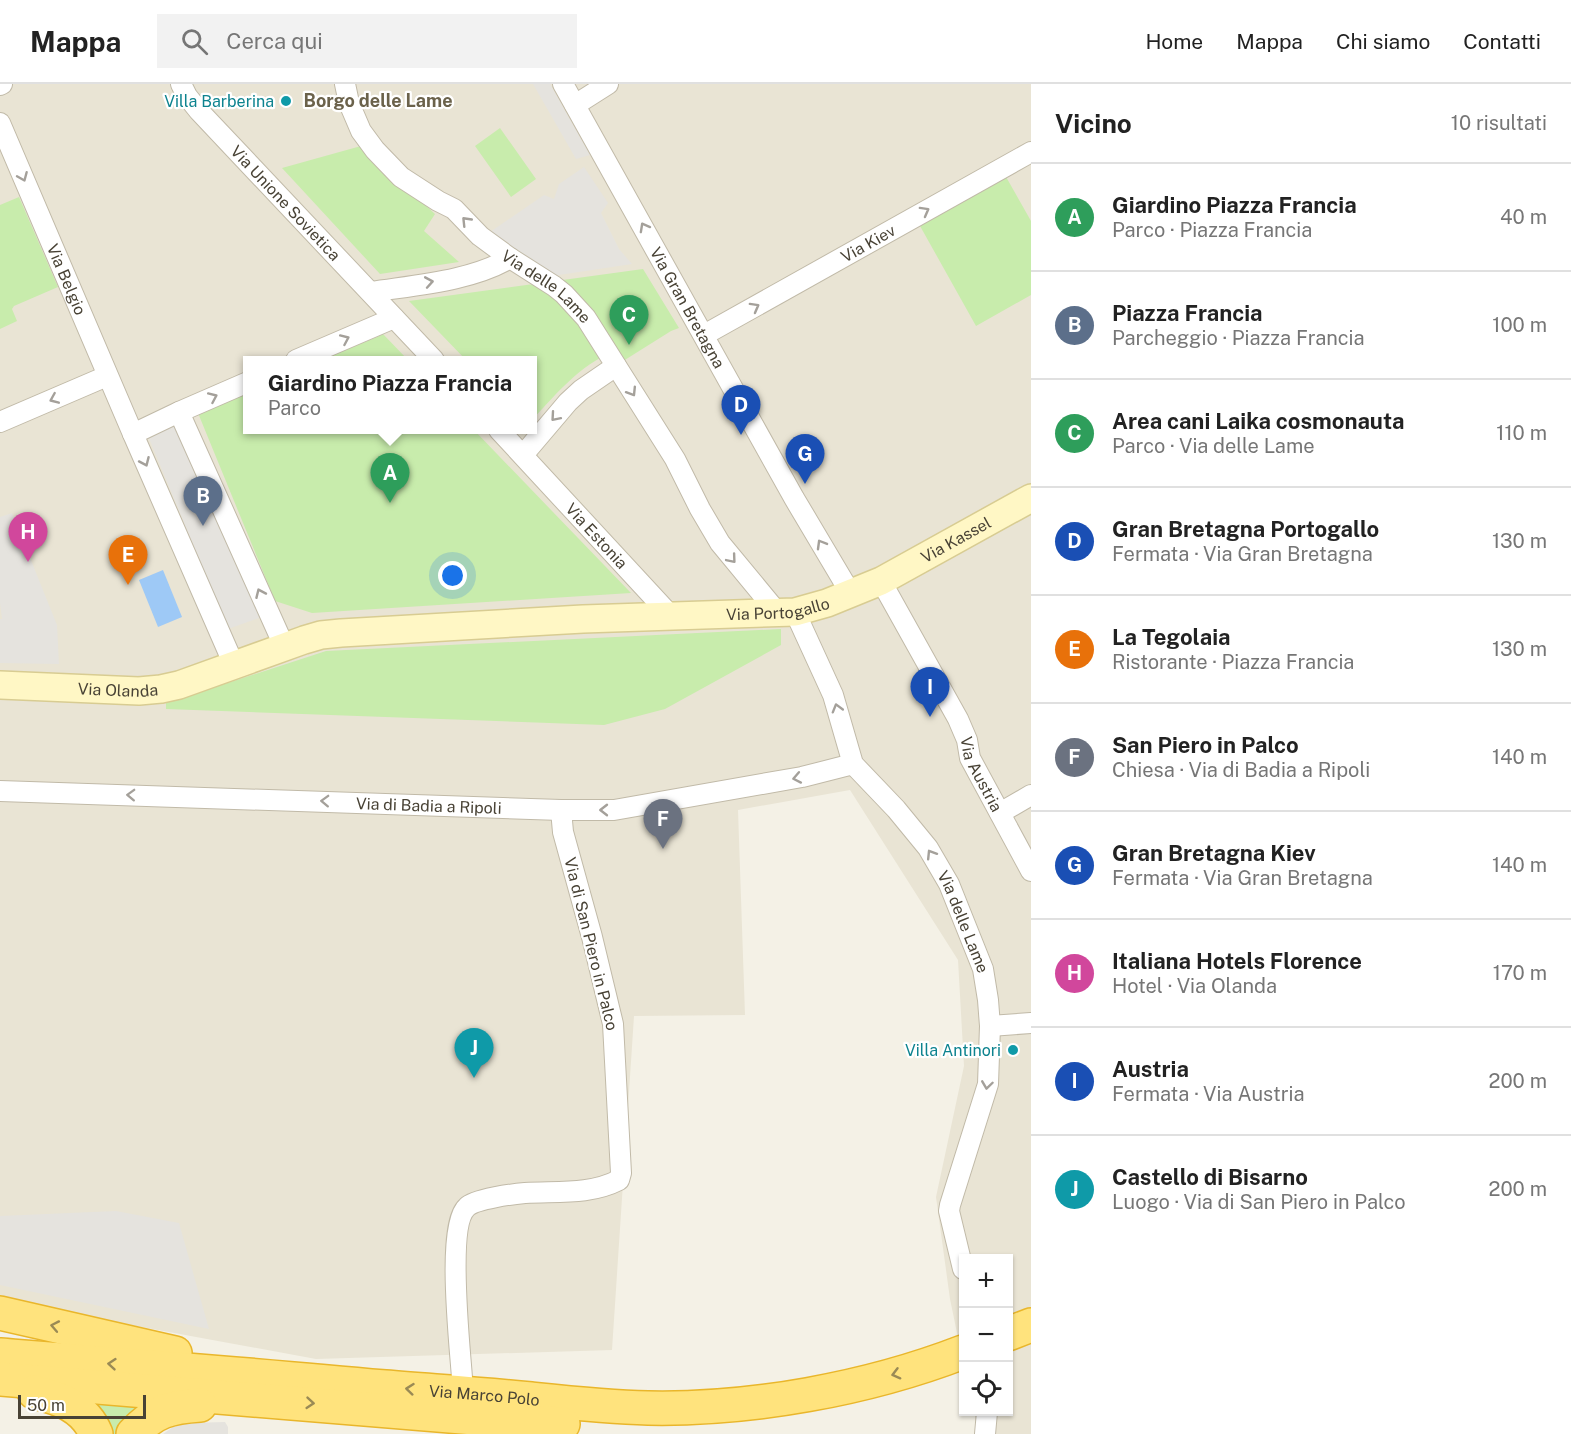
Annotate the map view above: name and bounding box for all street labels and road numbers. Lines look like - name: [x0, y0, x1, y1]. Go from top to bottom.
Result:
- street label: Via Unione Sovietica: [227, 141, 344, 264]
- street label: Via Kiev: [838, 220, 899, 266]
- street label: Via Belgio: [43, 241, 90, 318]
- street label: Via Gran Bretagna: [646, 244, 729, 371]
- street label: Via delle Lame: [498, 246, 595, 327]
- street label: Via Estonia: [562, 499, 632, 572]
- street label: Via Kassel: [918, 512, 994, 567]
- street label: Via Portogallo: [726, 593, 832, 624]
- street label: Via Olanda: [77, 679, 159, 701]
- street label: Via Austria: [957, 735, 1007, 815]
- street label: Via di Badia a Ripoli: [356, 794, 502, 817]
- street label: Via di San Piero in Palco: [560, 855, 622, 1033]
- street label: Via delle Lame: [934, 867, 993, 976]
- street label: Via Marco Polo: [428, 1381, 540, 1409]

